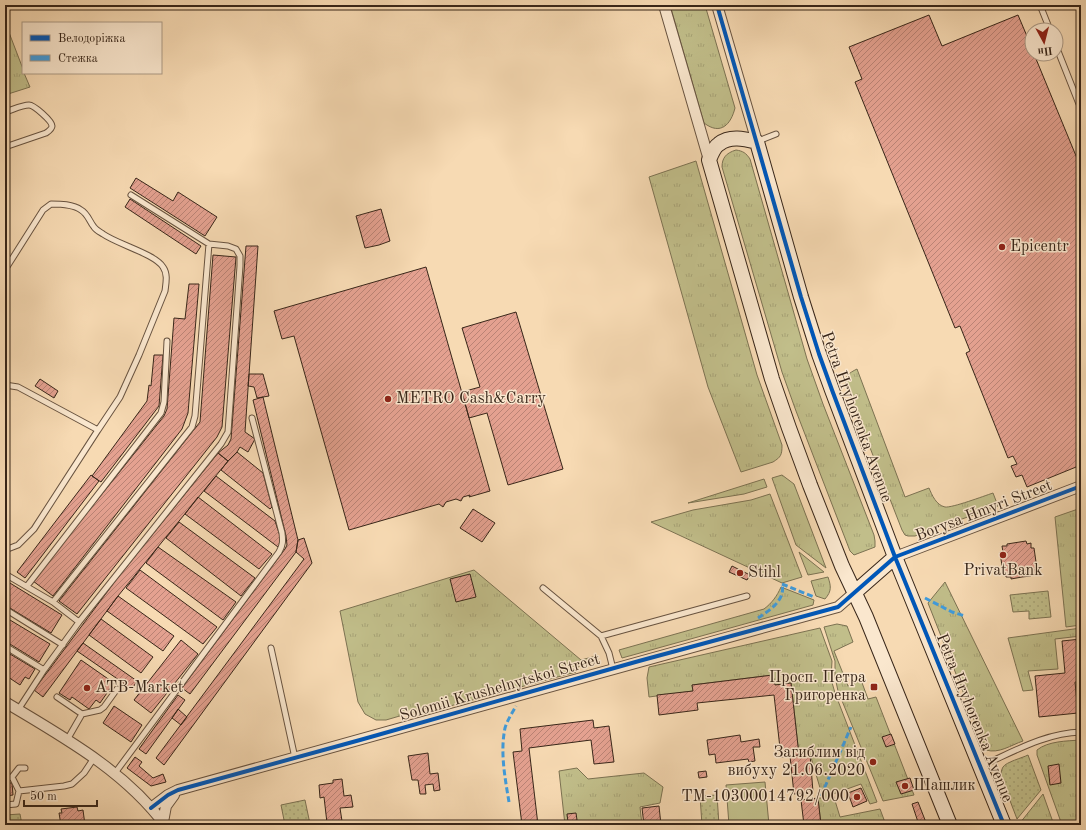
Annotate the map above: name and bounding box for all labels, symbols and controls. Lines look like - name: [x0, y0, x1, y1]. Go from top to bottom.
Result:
- legend: [22, 22, 162, 74]
- north arrow: [1024, 22, 1064, 62]
- text: Велодоріжка: [58, 32, 125, 45]
- text: Пн: [1037, 44, 1053, 57]
- text: Стежка: [58, 53, 98, 65]
- place label: Epicentr: [1010, 239, 1069, 255]
- marker: Epicentr: [997, 242, 1007, 252]
- street label: Petra Hryhorenka Avenue: [818, 330, 894, 504]
- place label: METRO Cash&Carry: [396, 391, 547, 407]
- marker: METRO Cash&Carry: [383, 394, 393, 404]
- street label: Borysa Hmyri Street: [913, 477, 1055, 544]
- marker: PrivatBank: [998, 550, 1008, 560]
- place label: PrivatBank: [963, 563, 1043, 579]
- place label: Stihl: [748, 565, 781, 581]
- marker: Stihl: [735, 568, 745, 578]
- street label: Petra Hryhorenka Avenue: [933, 631, 1015, 805]
- street label: Solomii Krushelnytskoi Street: [398, 652, 602, 724]
- place label: Просп. Петра Григоренка: [769, 670, 866, 704]
- place label: ATB-Market: [95, 680, 184, 696]
- marker: Просп. Петра Григоренка: [869, 682, 879, 692]
- marker: ATB-Market: [82, 683, 92, 693]
- place label: Загиблим від вибуху 21.06.2020: [728, 745, 865, 779]
- marker: Загиблим від вибуху 21.06.2020: [868, 757, 878, 767]
- place label: Шашлик: [913, 778, 975, 794]
- marker: Шашлик: [900, 781, 910, 791]
- scale bar: [24, 782, 97, 808]
- place label: ТМ-10300014792/000: [681, 789, 849, 805]
- text: 50 m: [30, 790, 57, 803]
- marker: ТМ-10300014792/000: [852, 792, 862, 802]

